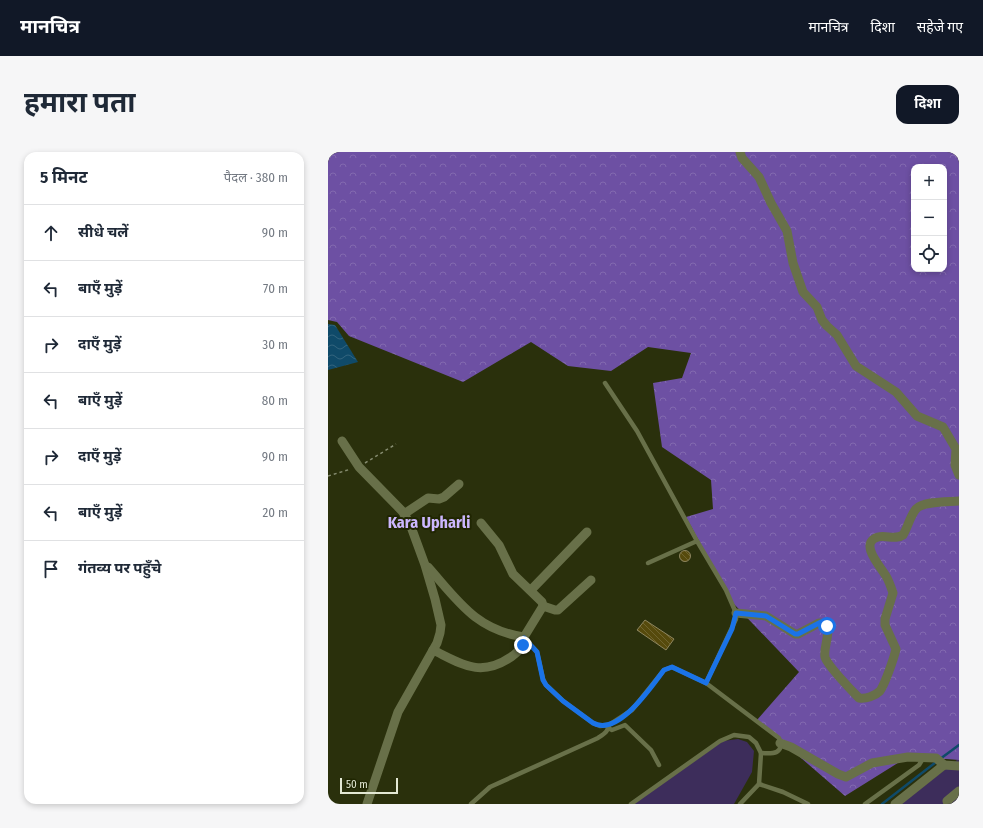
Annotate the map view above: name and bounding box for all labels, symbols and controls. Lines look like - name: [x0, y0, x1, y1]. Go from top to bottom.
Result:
- text: मानचित्र: [20, 15, 80, 38]
- text: मानचित्र: [809, 19, 849, 36]
- text: दिशा: [871, 19, 895, 36]
- text: सहेजे गए: [917, 19, 963, 36]
- button: दिशा: [896, 85, 959, 124]
- text: हमारा पता: [24, 86, 136, 119]
- map controls: [911, 164, 947, 272]
- button: +: [911, 164, 947, 200]
- text: 5 मिनट: [40, 167, 88, 188]
- text: पैदल · 380 m: [224, 170, 288, 185]
- button: −: [911, 200, 947, 236]
- icon: ahead: [40, 222, 62, 244]
- text: सीधे चलें: [78, 223, 128, 241]
- text: 90 m: [262, 225, 288, 240]
- button: locate: [911, 236, 947, 272]
- icon: left: [40, 278, 62, 300]
- text: बाएँ मुड़ें: [78, 279, 122, 297]
- text: 70 m: [263, 281, 288, 296]
- icon: right: [40, 334, 62, 356]
- text: दाएँ मुड़ें: [78, 335, 121, 353]
- text: 30 m: [262, 337, 288, 352]
- icon: left: [40, 390, 62, 412]
- text: बाएँ मुड़ें: [78, 391, 122, 409]
- text: 80 m: [262, 393, 288, 408]
- icon: right: [40, 446, 62, 468]
- text: दाएँ मुड़ें: [78, 447, 121, 465]
- text: 90 m: [262, 449, 288, 464]
- icon: left: [40, 502, 62, 524]
- text: बाएँ मुड़ें: [78, 503, 122, 521]
- text: 20 m: [262, 505, 288, 520]
- district label: Kara Upharli: [388, 513, 470, 532]
- icon: arrive: [40, 558, 62, 580]
- text: गंतव्य पर पहुँचे: [78, 559, 161, 577]
- route start: [818, 617, 836, 635]
- route end: [514, 636, 532, 654]
- scale bar: [340, 776, 398, 795]
- text: 50 m: [346, 778, 368, 791]

